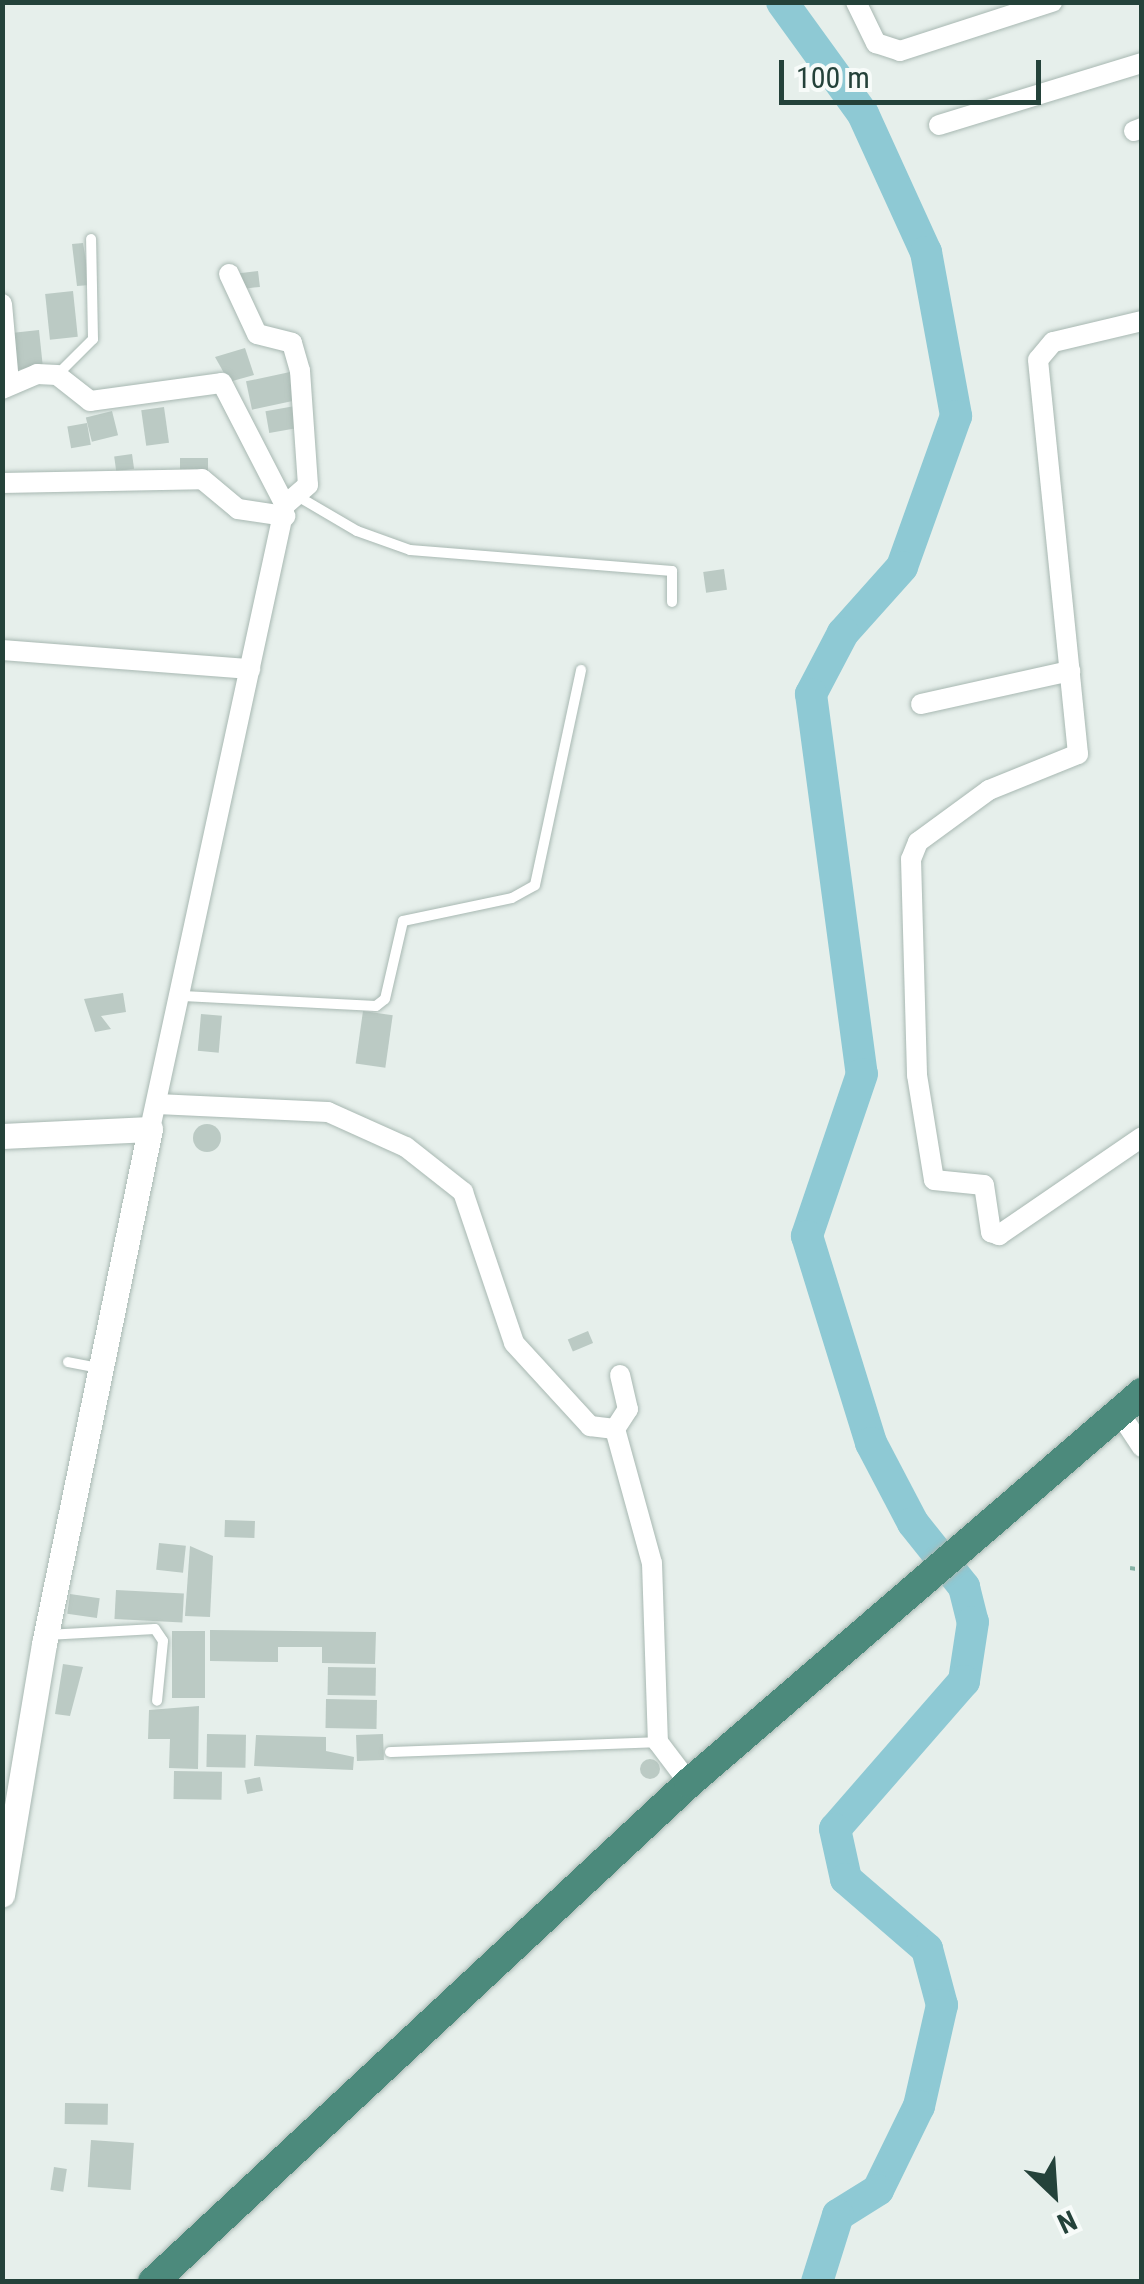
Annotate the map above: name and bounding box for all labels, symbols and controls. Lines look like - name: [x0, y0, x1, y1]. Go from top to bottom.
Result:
- scale bar: [784, 40, 1046, 102]
- text: 100 m: [796, 60, 870, 95]
- north arrow: [1004, 2144, 1104, 2244]
- text: N: [1052, 2203, 1082, 2240]

